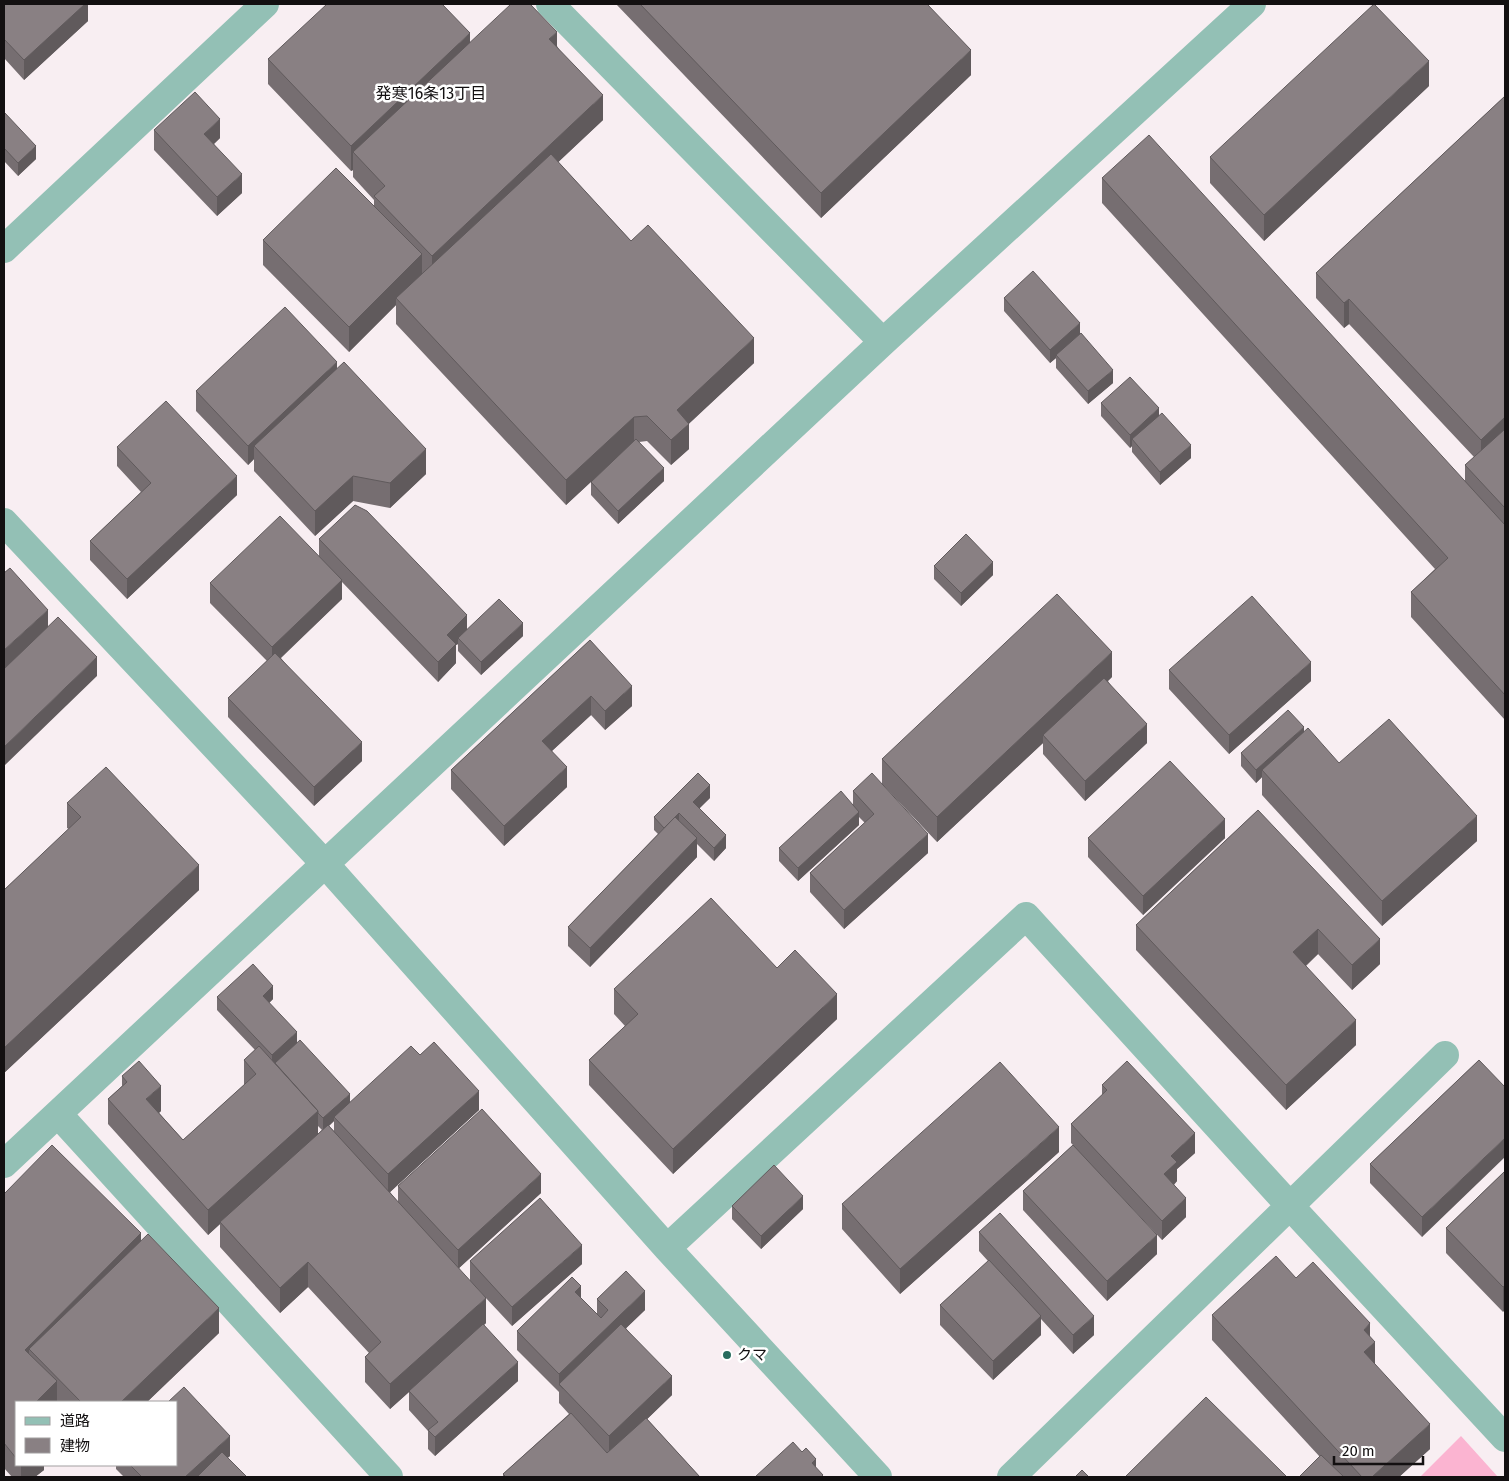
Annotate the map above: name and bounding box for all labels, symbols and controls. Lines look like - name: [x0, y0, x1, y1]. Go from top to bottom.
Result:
- district label: 発寒16条13丁目: [376, 84, 486, 103]
- place label: クマ: [737, 1346, 767, 1364]
- marker: クマ: [721, 1349, 733, 1361]
- legend: [15, 1401, 178, 1466]
- text: 道路: [60, 1412, 90, 1430]
- scale bar: [1334, 1434, 1423, 1466]
- text: 建物: [60, 1437, 90, 1455]
- text: 20 m: [1342, 1442, 1375, 1460]

